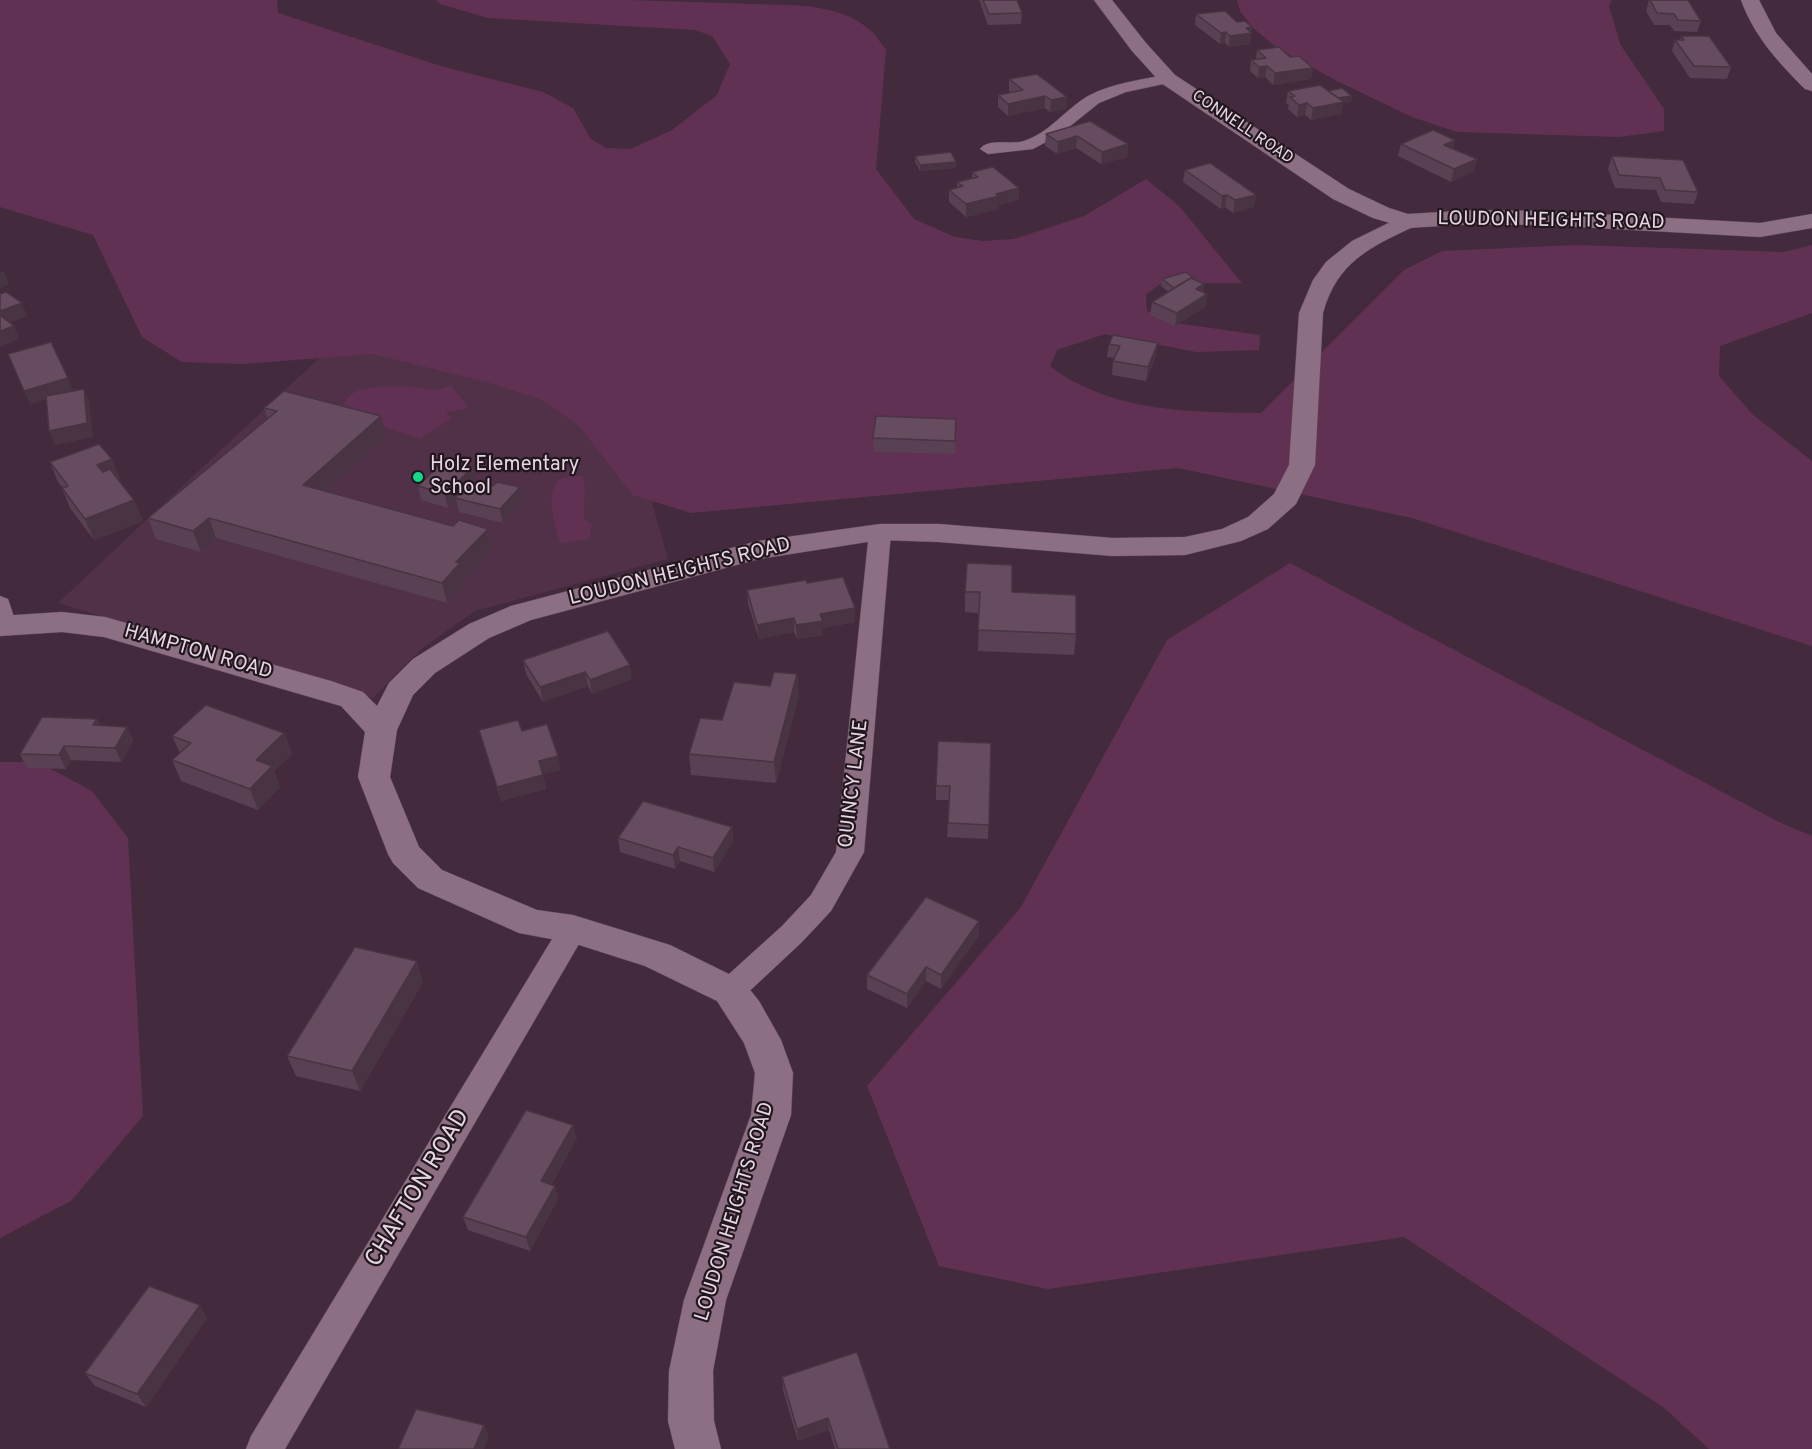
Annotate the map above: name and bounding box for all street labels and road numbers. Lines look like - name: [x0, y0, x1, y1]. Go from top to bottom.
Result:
- street label: CONNELL ROAD: [1188, 87, 1296, 169]
- street label: LOUDON HEIGHTS ROAD: [1437, 208, 1665, 236]
- street label: LOUDON HEIGHTS ROAD: [567, 534, 793, 612]
- street label: HAMPTON ROAD: [121, 620, 275, 686]
- street label: QUINCY LANE: [835, 718, 875, 850]
- street label: LOUDON HEIGHTS ROAD: [691, 1100, 781, 1324]
- street label: CHAFTON ROAD: [361, 1105, 477, 1273]

